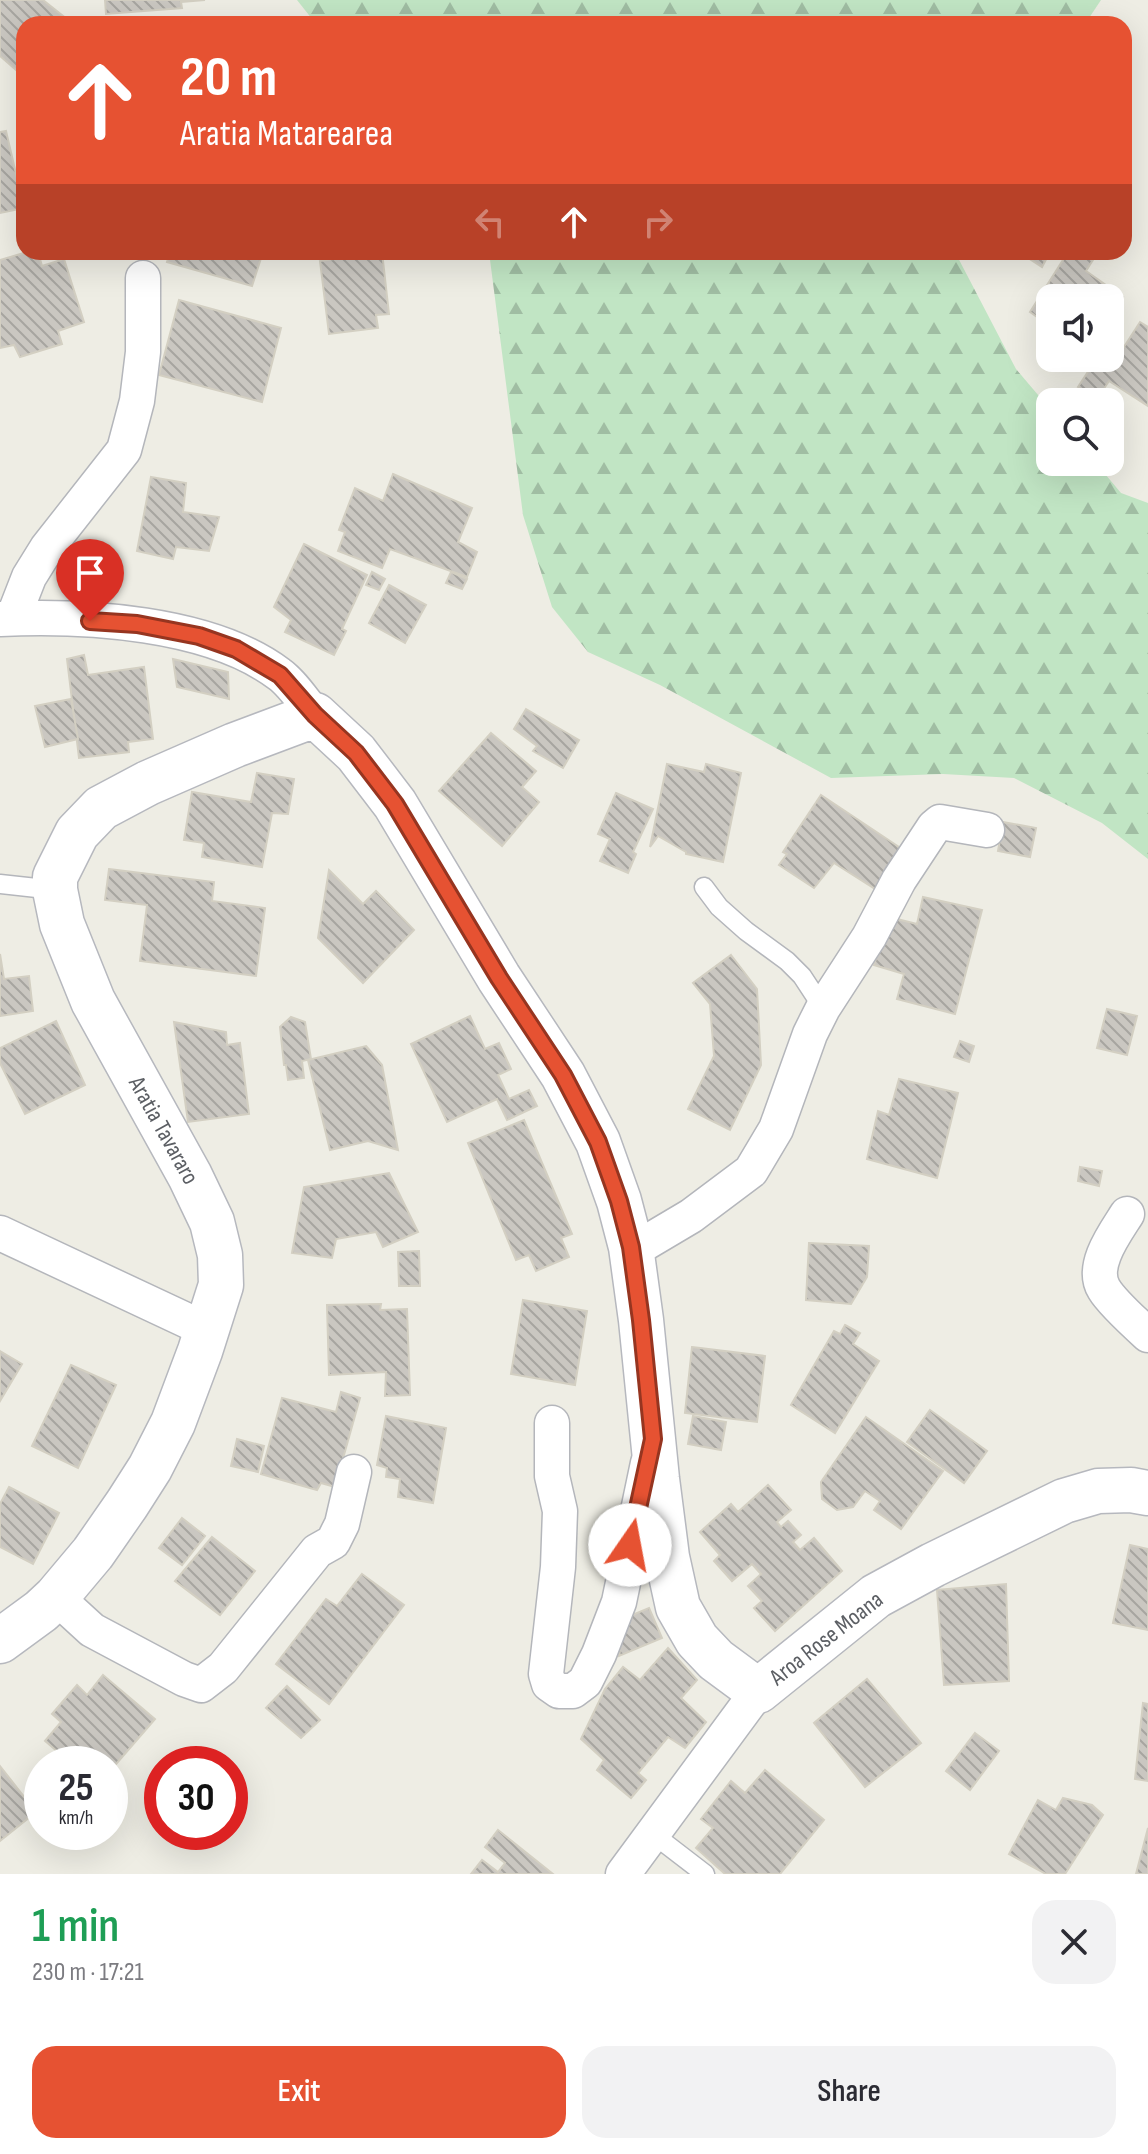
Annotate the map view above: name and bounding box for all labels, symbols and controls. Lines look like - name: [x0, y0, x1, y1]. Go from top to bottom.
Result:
- text: 20 m: [180, 45, 277, 112]
- icon: ahead: [48, 48, 152, 152]
- text: Aratia Matarearea: [180, 113, 393, 156]
- icon: left: [468, 200, 512, 244]
- icon: ahead: [552, 200, 596, 244]
- icon: right: [636, 200, 680, 244]
- map controls: [1036, 284, 1124, 476]
- button: sound: [1036, 284, 1124, 372]
- button: search: [1036, 388, 1124, 476]
- pin: [56, 539, 124, 621]
- icon: arrive: [68, 551, 112, 595]
- street label: Aratia Tavararo: [122, 1070, 205, 1189]
- position arrow: [588, 1503, 672, 1587]
- street label: Aroa Rose Moana: [763, 1585, 889, 1692]
- speed limit sign: 30: [144, 1746, 248, 1850]
- text: 25: [58, 1764, 94, 1812]
- text: km/h: [59, 1806, 93, 1830]
- text: 1 min: [32, 1898, 119, 1955]
- button: close: [1032, 1900, 1116, 1984]
- text: 230 m · 17:21: [32, 1957, 144, 1988]
- button: Exit: [32, 2046, 566, 2138]
- button: Share: [582, 2046, 1116, 2138]

